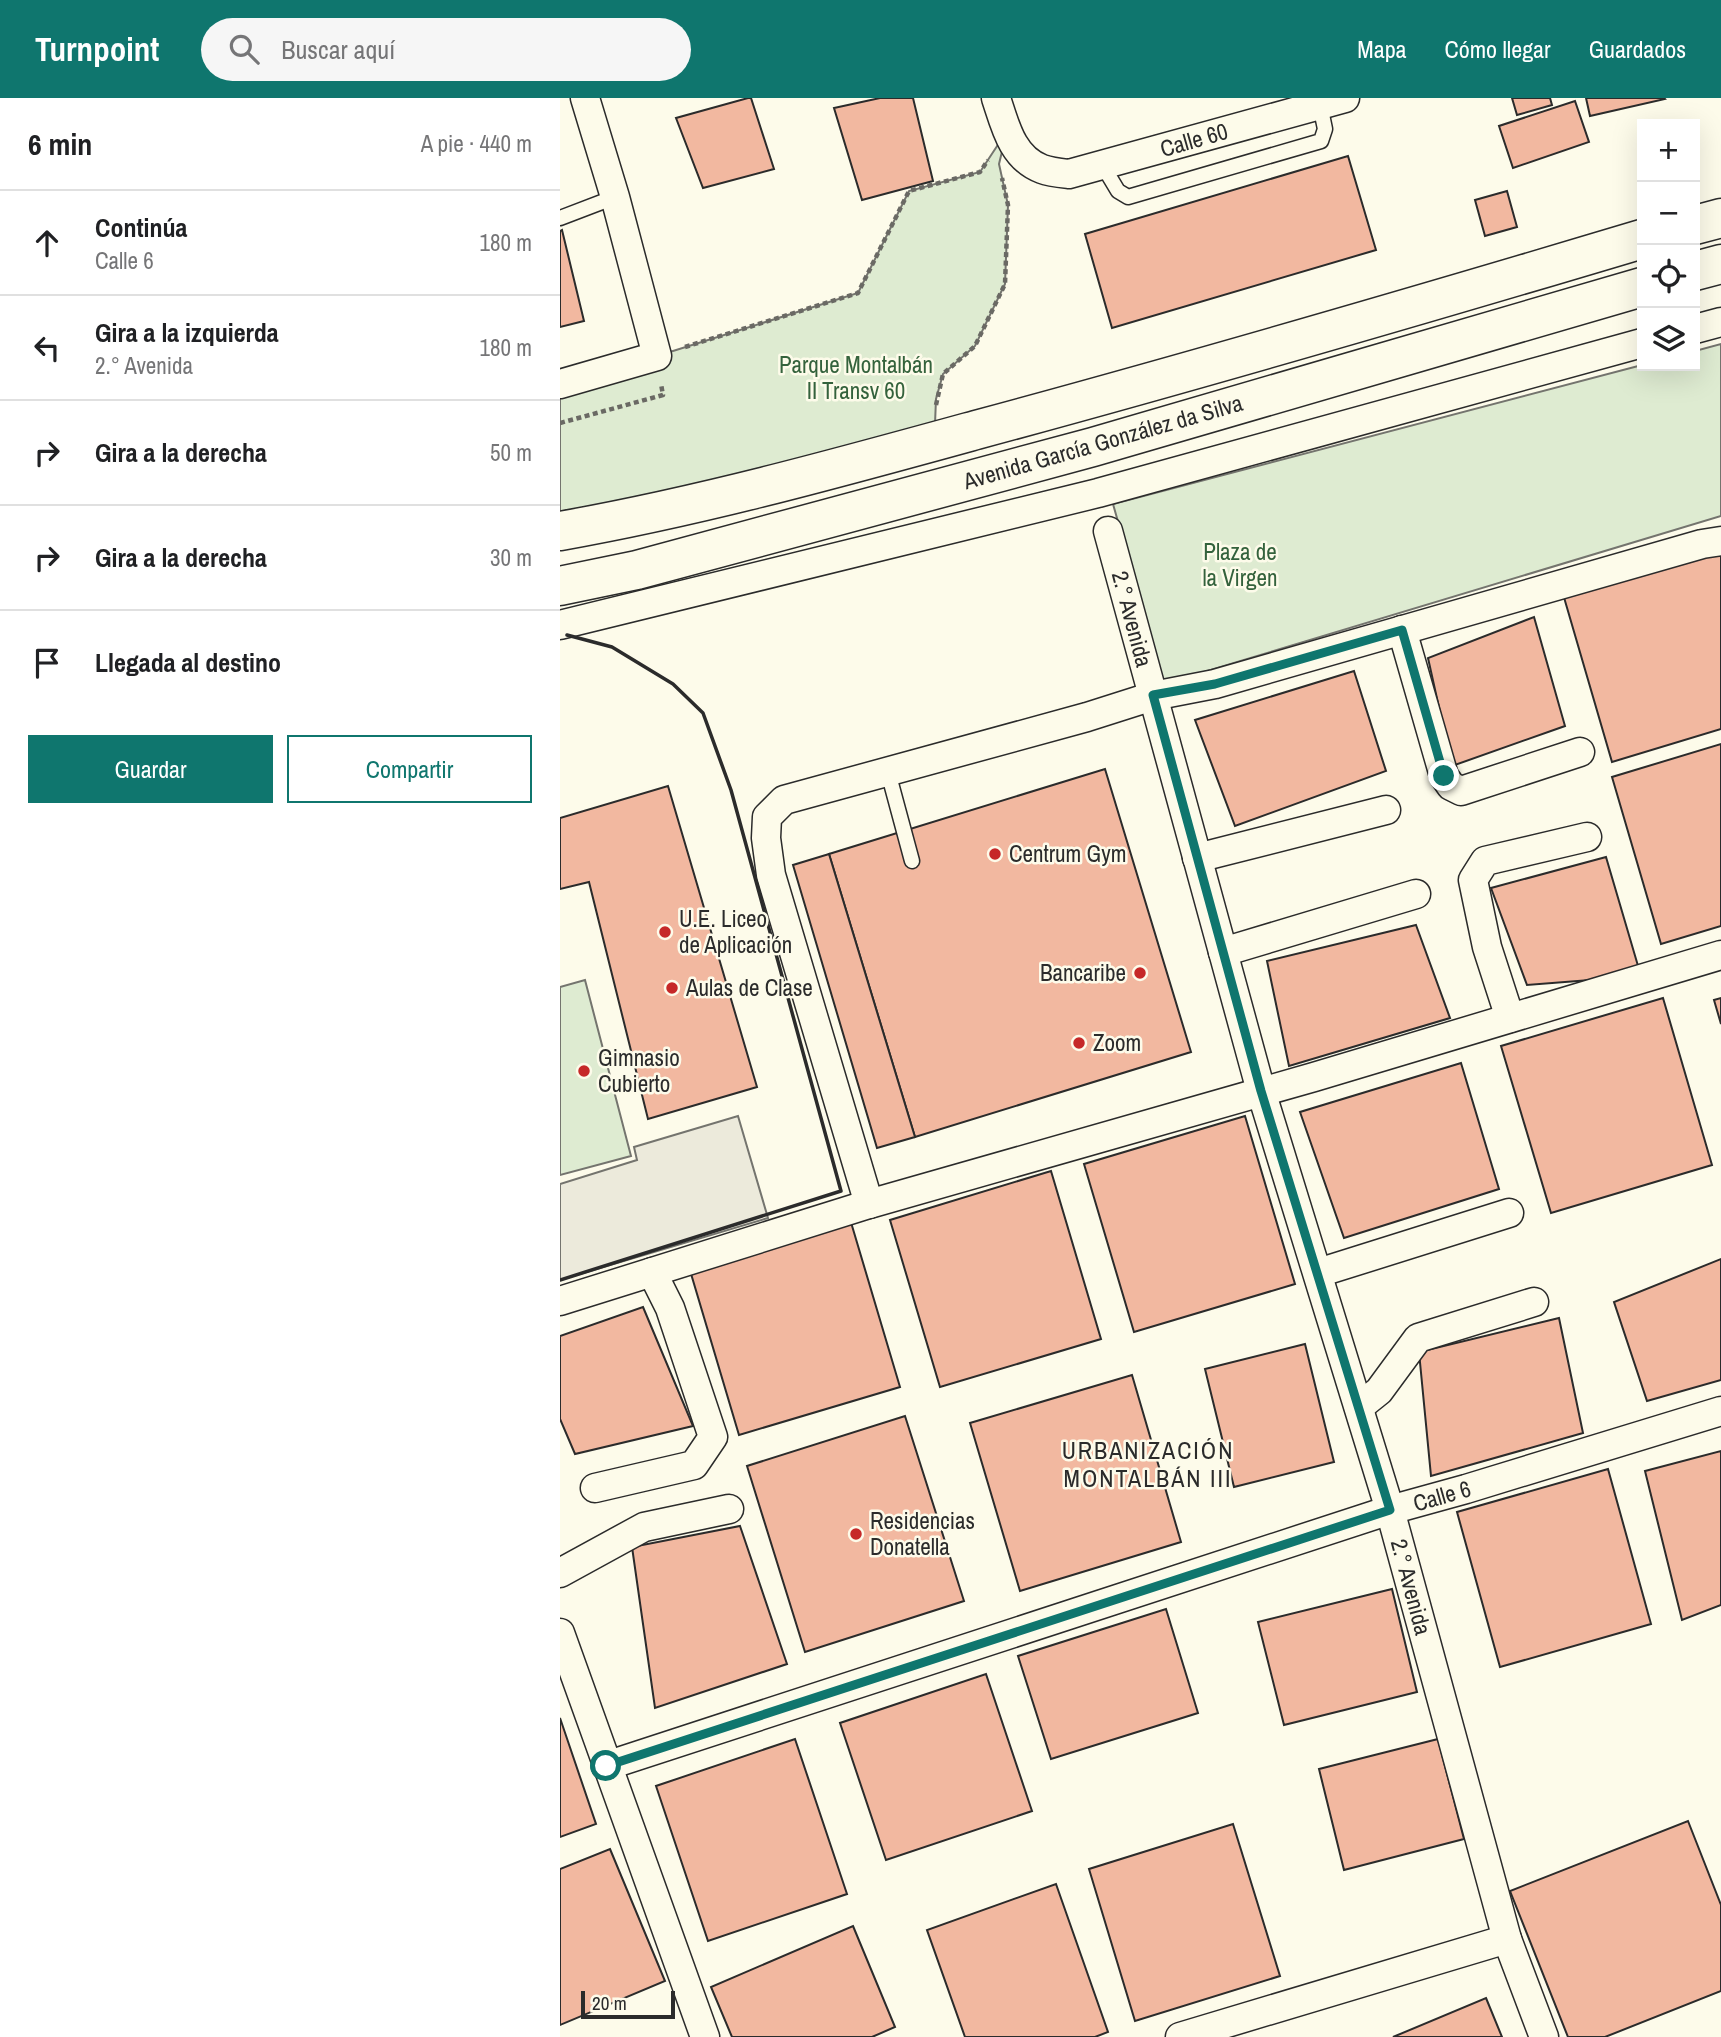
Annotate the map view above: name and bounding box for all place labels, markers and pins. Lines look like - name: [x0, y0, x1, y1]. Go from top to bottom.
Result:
- place label: Centrum Gym: [1009, 838, 1126, 869]
- marker: Centrum Gym: [987, 846, 1003, 862]
- place label: U.E. Liceo de Aplicación: [679, 903, 792, 960]
- marker: U.E. Liceo de Aplicación: [657, 924, 673, 940]
- place label: Bancaribe: [1040, 957, 1126, 988]
- marker: Bancaribe: [1132, 965, 1148, 981]
- place label: Aulas de Clase: [685, 972, 813, 1003]
- marker: Aulas de Clase: [664, 980, 680, 996]
- place label: Zoom: [1093, 1027, 1141, 1058]
- marker: Zoom: [1071, 1035, 1087, 1051]
- place label: Gimnasio Cubierto: [598, 1042, 680, 1099]
- marker: Gimnasio Cubierto: [576, 1063, 592, 1079]
- place label: Residencias Donatella: [870, 1505, 975, 1562]
- marker: Residencias Donatella: [848, 1526, 864, 1542]

